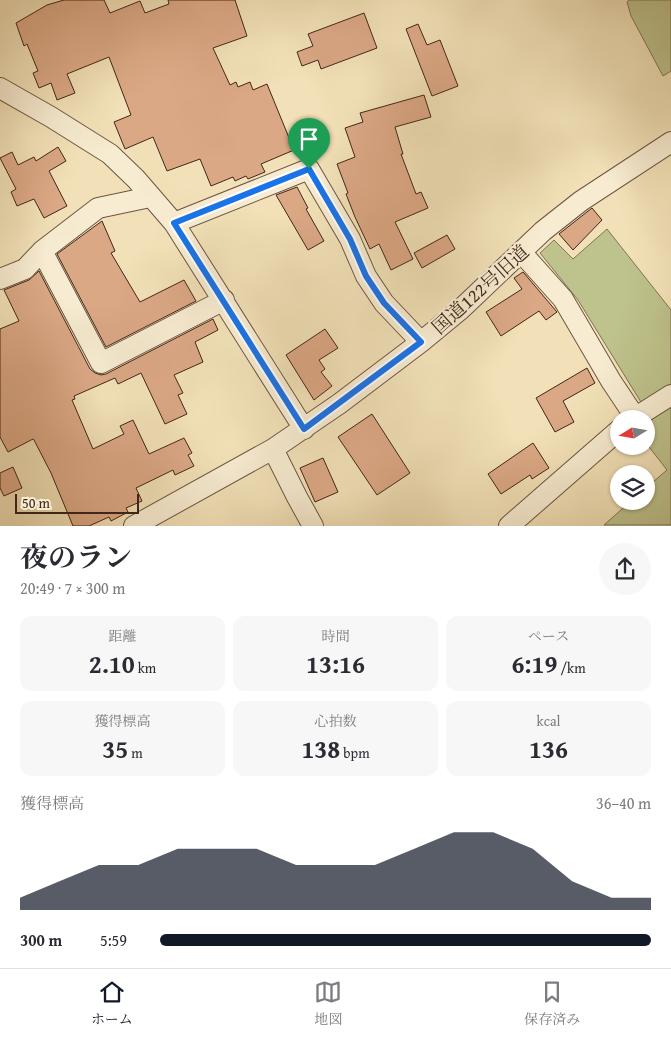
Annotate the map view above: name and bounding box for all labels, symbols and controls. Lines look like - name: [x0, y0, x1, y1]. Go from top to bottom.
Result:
- pin: [288, 118, 330, 169]
- icon: arrive: [295, 125, 323, 153]
- street label: 国道122号旧道: [425, 238, 535, 340]
- north arrow: [610, 410, 655, 455]
- map controls: [610, 410, 655, 510]
- button: layers: [610, 465, 655, 510]
- scale bar: [15, 490, 139, 514]
- text: 50 m: [22, 493, 50, 513]
- text: 夜のラン: [20, 536, 132, 577]
- button: share: [599, 543, 651, 595]
- text: 20:49 · 7 × 300 m: [20, 576, 125, 600]
- text: 距離: [109, 626, 137, 646]
- text: 時間: [322, 626, 350, 646]
- text: ペース: [528, 626, 569, 646]
- text: 2.10: [89, 646, 135, 682]
- text: 13:16: [306, 646, 365, 682]
- text: 6:19: [511, 646, 557, 682]
- text: km: [135, 658, 156, 678]
- text: /km: [557, 658, 586, 678]
- text: 獲得標高: [95, 711, 151, 731]
- text: 心拍数: [315, 711, 357, 731]
- text: kcal: [537, 711, 560, 731]
- text: 35: [102, 731, 128, 767]
- text: 138: [301, 731, 340, 767]
- text: 136: [529, 731, 568, 767]
- text: m: [128, 743, 143, 763]
- text: bpm: [340, 743, 370, 763]
- text: 獲得標高: [20, 791, 84, 815]
- text: 36–40 m: [596, 791, 651, 815]
- text: 300 m: [20, 928, 62, 952]
- text: 5:59: [100, 928, 127, 952]
- tab: ホーム: [91, 978, 133, 1029]
- tab: 地図: [314, 978, 342, 1029]
- tab: 保存済み: [524, 978, 580, 1029]

